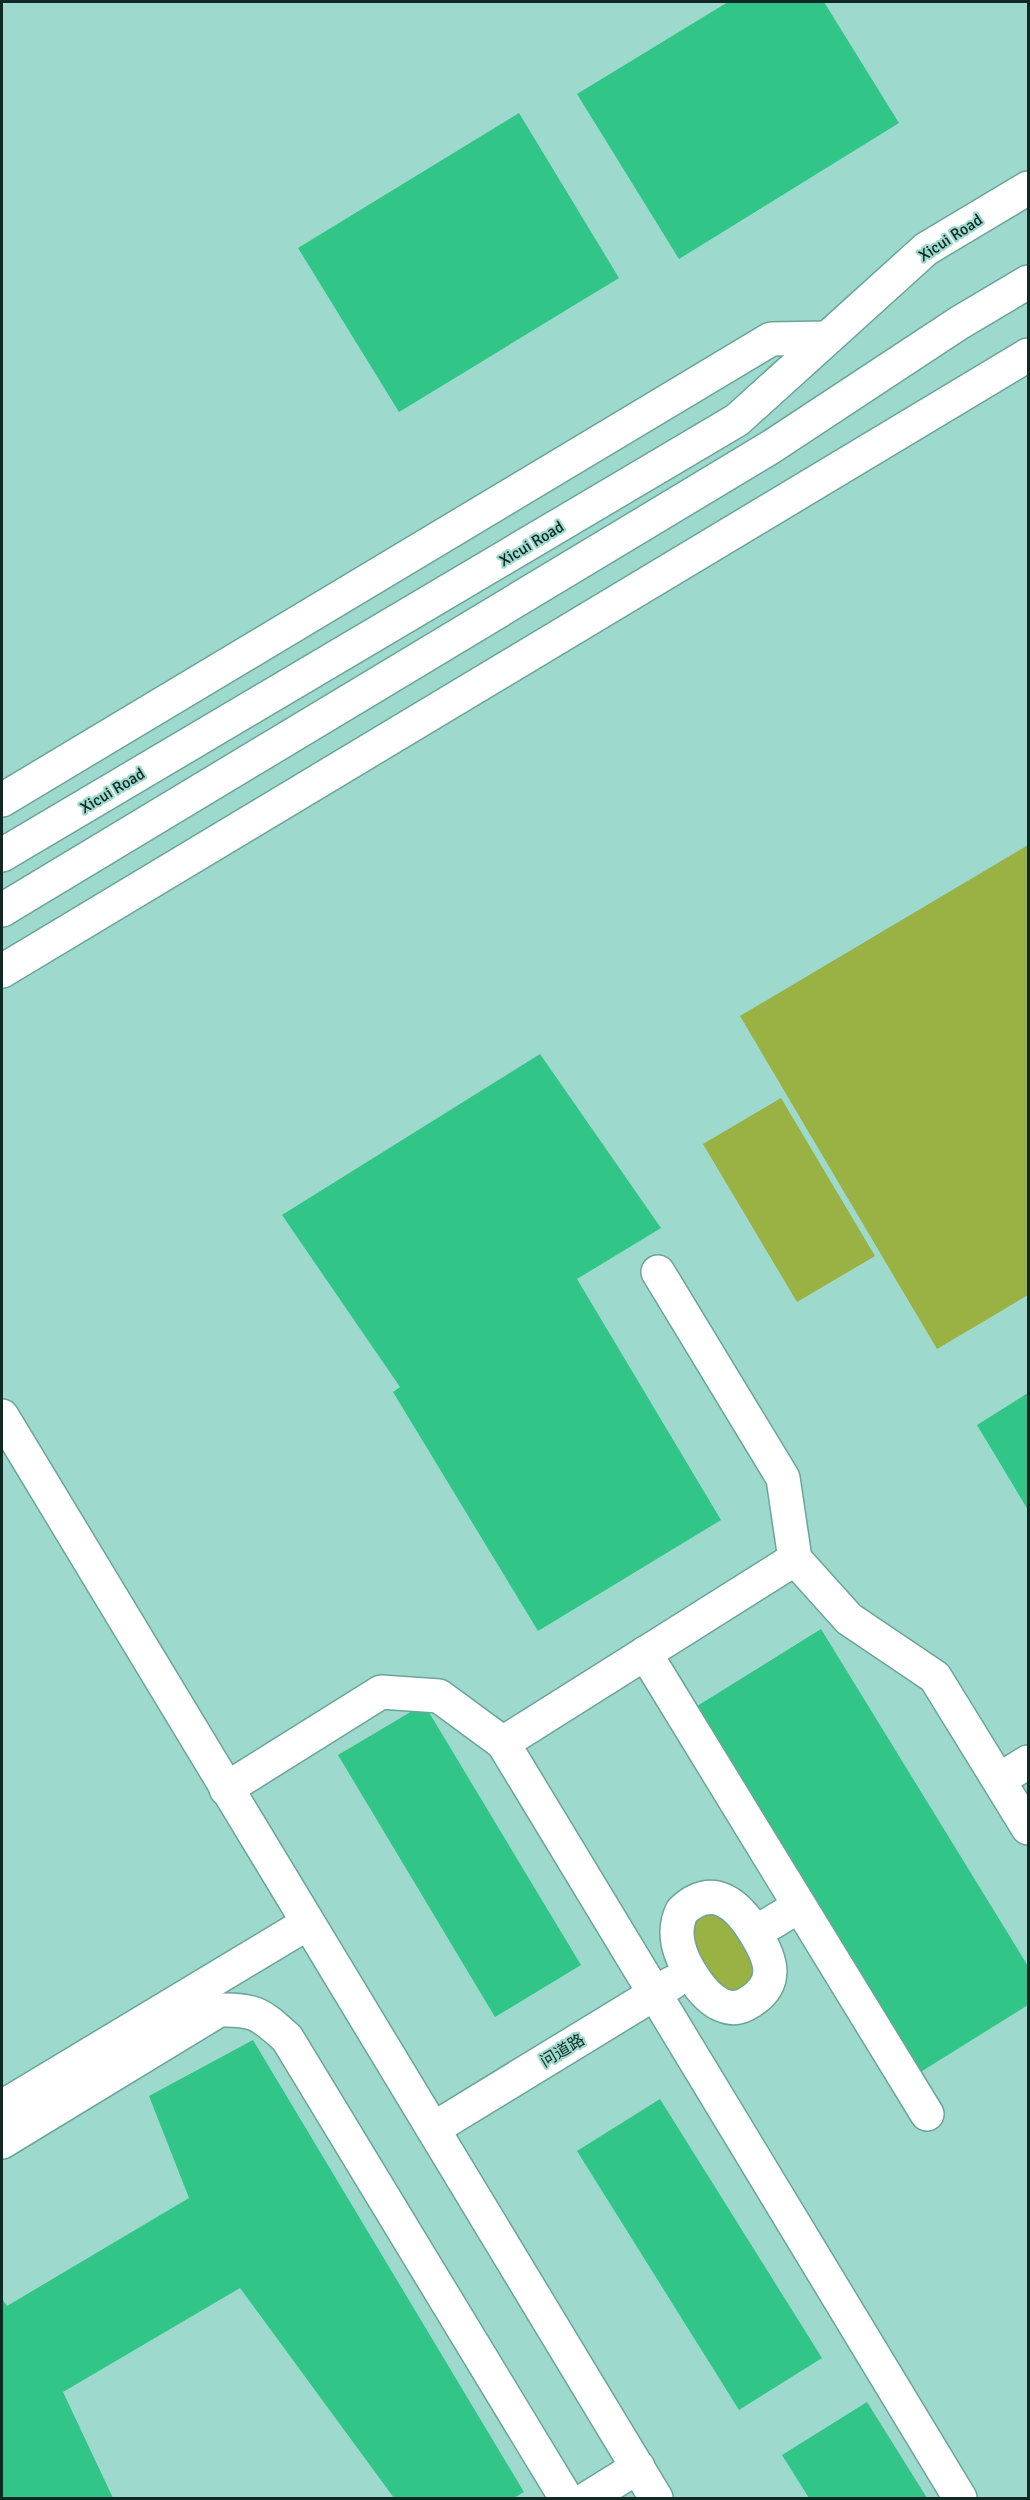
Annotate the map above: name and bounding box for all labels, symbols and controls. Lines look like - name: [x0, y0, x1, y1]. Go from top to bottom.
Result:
- street label: Xicui Road: [915, 210, 986, 266]
- street label: Xicui Road: [495, 517, 568, 571]
- street label: Xicui Road: [76, 764, 149, 818]
- street label: 问道路: [537, 2030, 588, 2072]

